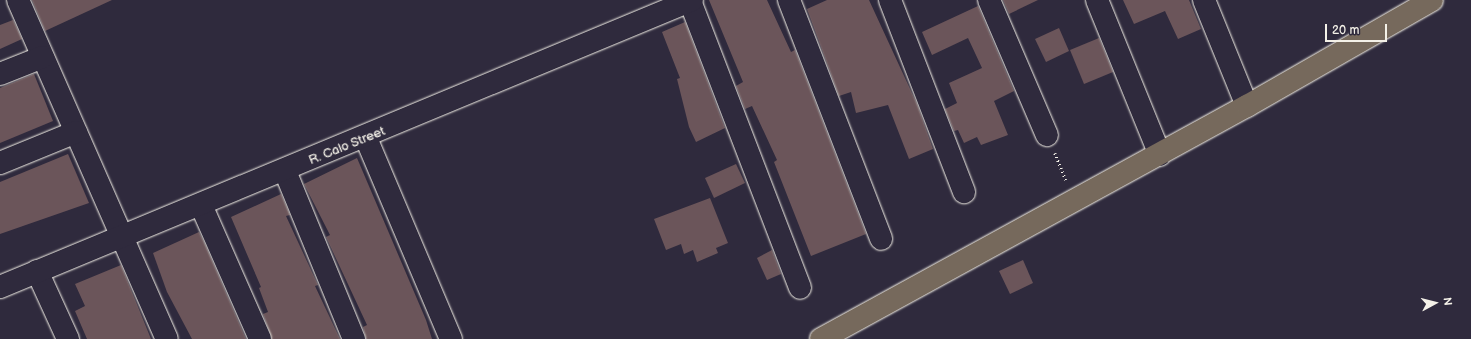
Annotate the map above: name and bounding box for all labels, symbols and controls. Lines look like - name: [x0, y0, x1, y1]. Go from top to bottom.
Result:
- scale bar: [1327, 16, 1389, 42]
- text: 20 m: [1332, 23, 1359, 38]
- street label: R. Calo Street: [306, 124, 388, 168]
- north arrow: [1415, 283, 1455, 323]
- text: N: [1440, 297, 1454, 306]

